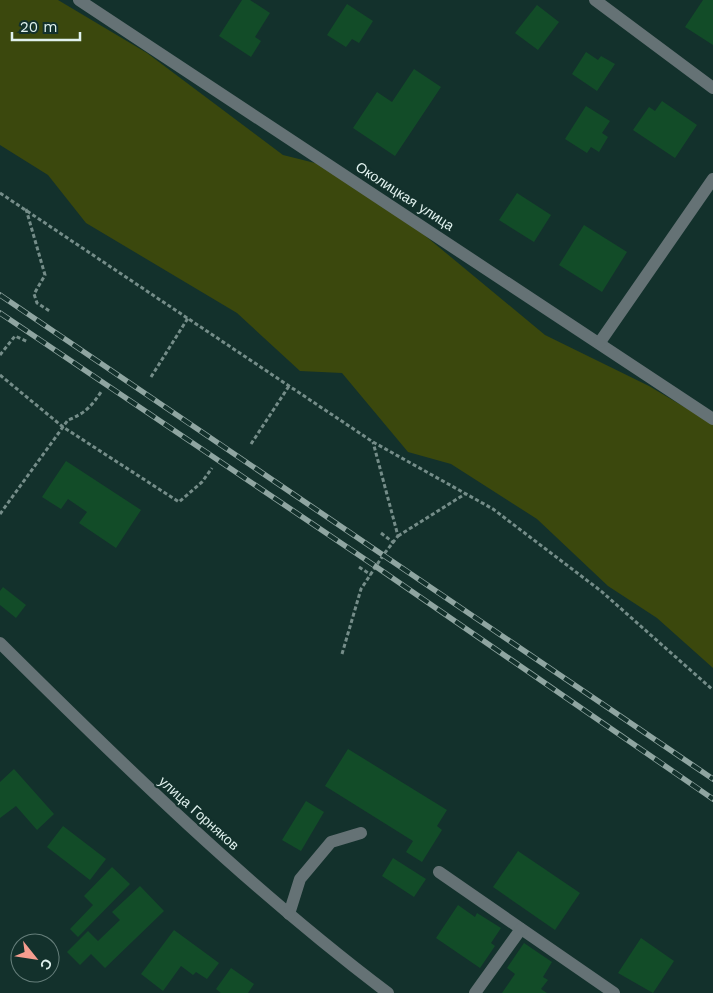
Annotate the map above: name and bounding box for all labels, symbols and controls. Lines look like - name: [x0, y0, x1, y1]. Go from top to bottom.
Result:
- scale bar: [12, 10, 80, 42]
- text: 20 m: [20, 18, 58, 36]
- street label: Околицкая улица: [353, 158, 457, 234]
- street label: улица Горняков: [156, 773, 242, 853]
- north arrow: [10, 933, 60, 983]
- text: С: [37, 956, 56, 973]

